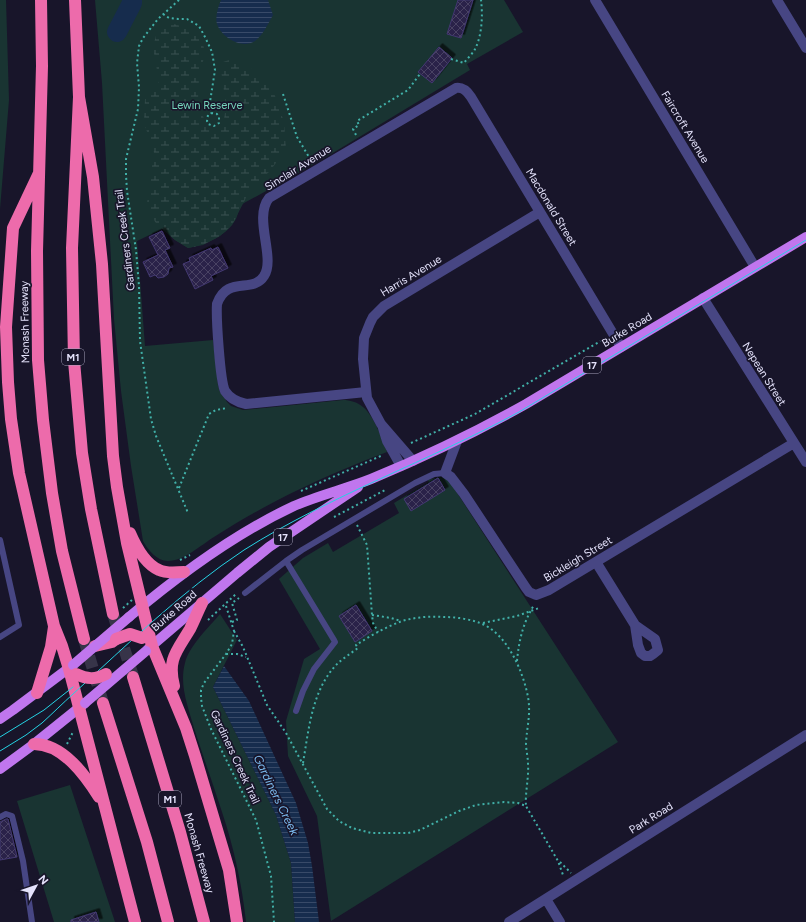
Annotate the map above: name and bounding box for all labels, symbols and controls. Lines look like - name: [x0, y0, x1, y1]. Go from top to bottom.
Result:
- street label: Faircroft Avenue: [658, 89, 712, 165]
- park label: Lewin Reserve: [172, 99, 242, 112]
- street label: Sinclair Avenue: [262, 142, 334, 194]
- street label: Macdonald Street: [523, 166, 579, 248]
- street label: Gardiners Creek Trail: [112, 189, 138, 291]
- street label: Harris Avenue: [378, 253, 444, 299]
- street label: Monash Freeway: [18, 280, 32, 363]
- street label: Burke Road: [600, 310, 654, 350]
- street label: Nepean Street: [739, 340, 789, 408]
- road number: M1: [62, 349, 84, 365]
- road number: 17: [583, 357, 601, 373]
- road number: 17: [274, 529, 292, 545]
- street label: Bickleigh Street: [541, 533, 615, 585]
- street label: Burke Road: [149, 588, 199, 634]
- street label: Gardiners Creek Trail: [208, 708, 262, 806]
- water label: Gardiners Creek: [250, 753, 302, 839]
- road number: M1: [159, 791, 181, 807]
- street label: Park Road: [627, 800, 675, 836]
- street label: Monash Freeway: [181, 811, 217, 895]
- north arrow: [16, 866, 56, 906]
- text: N: [36, 872, 51, 887]

